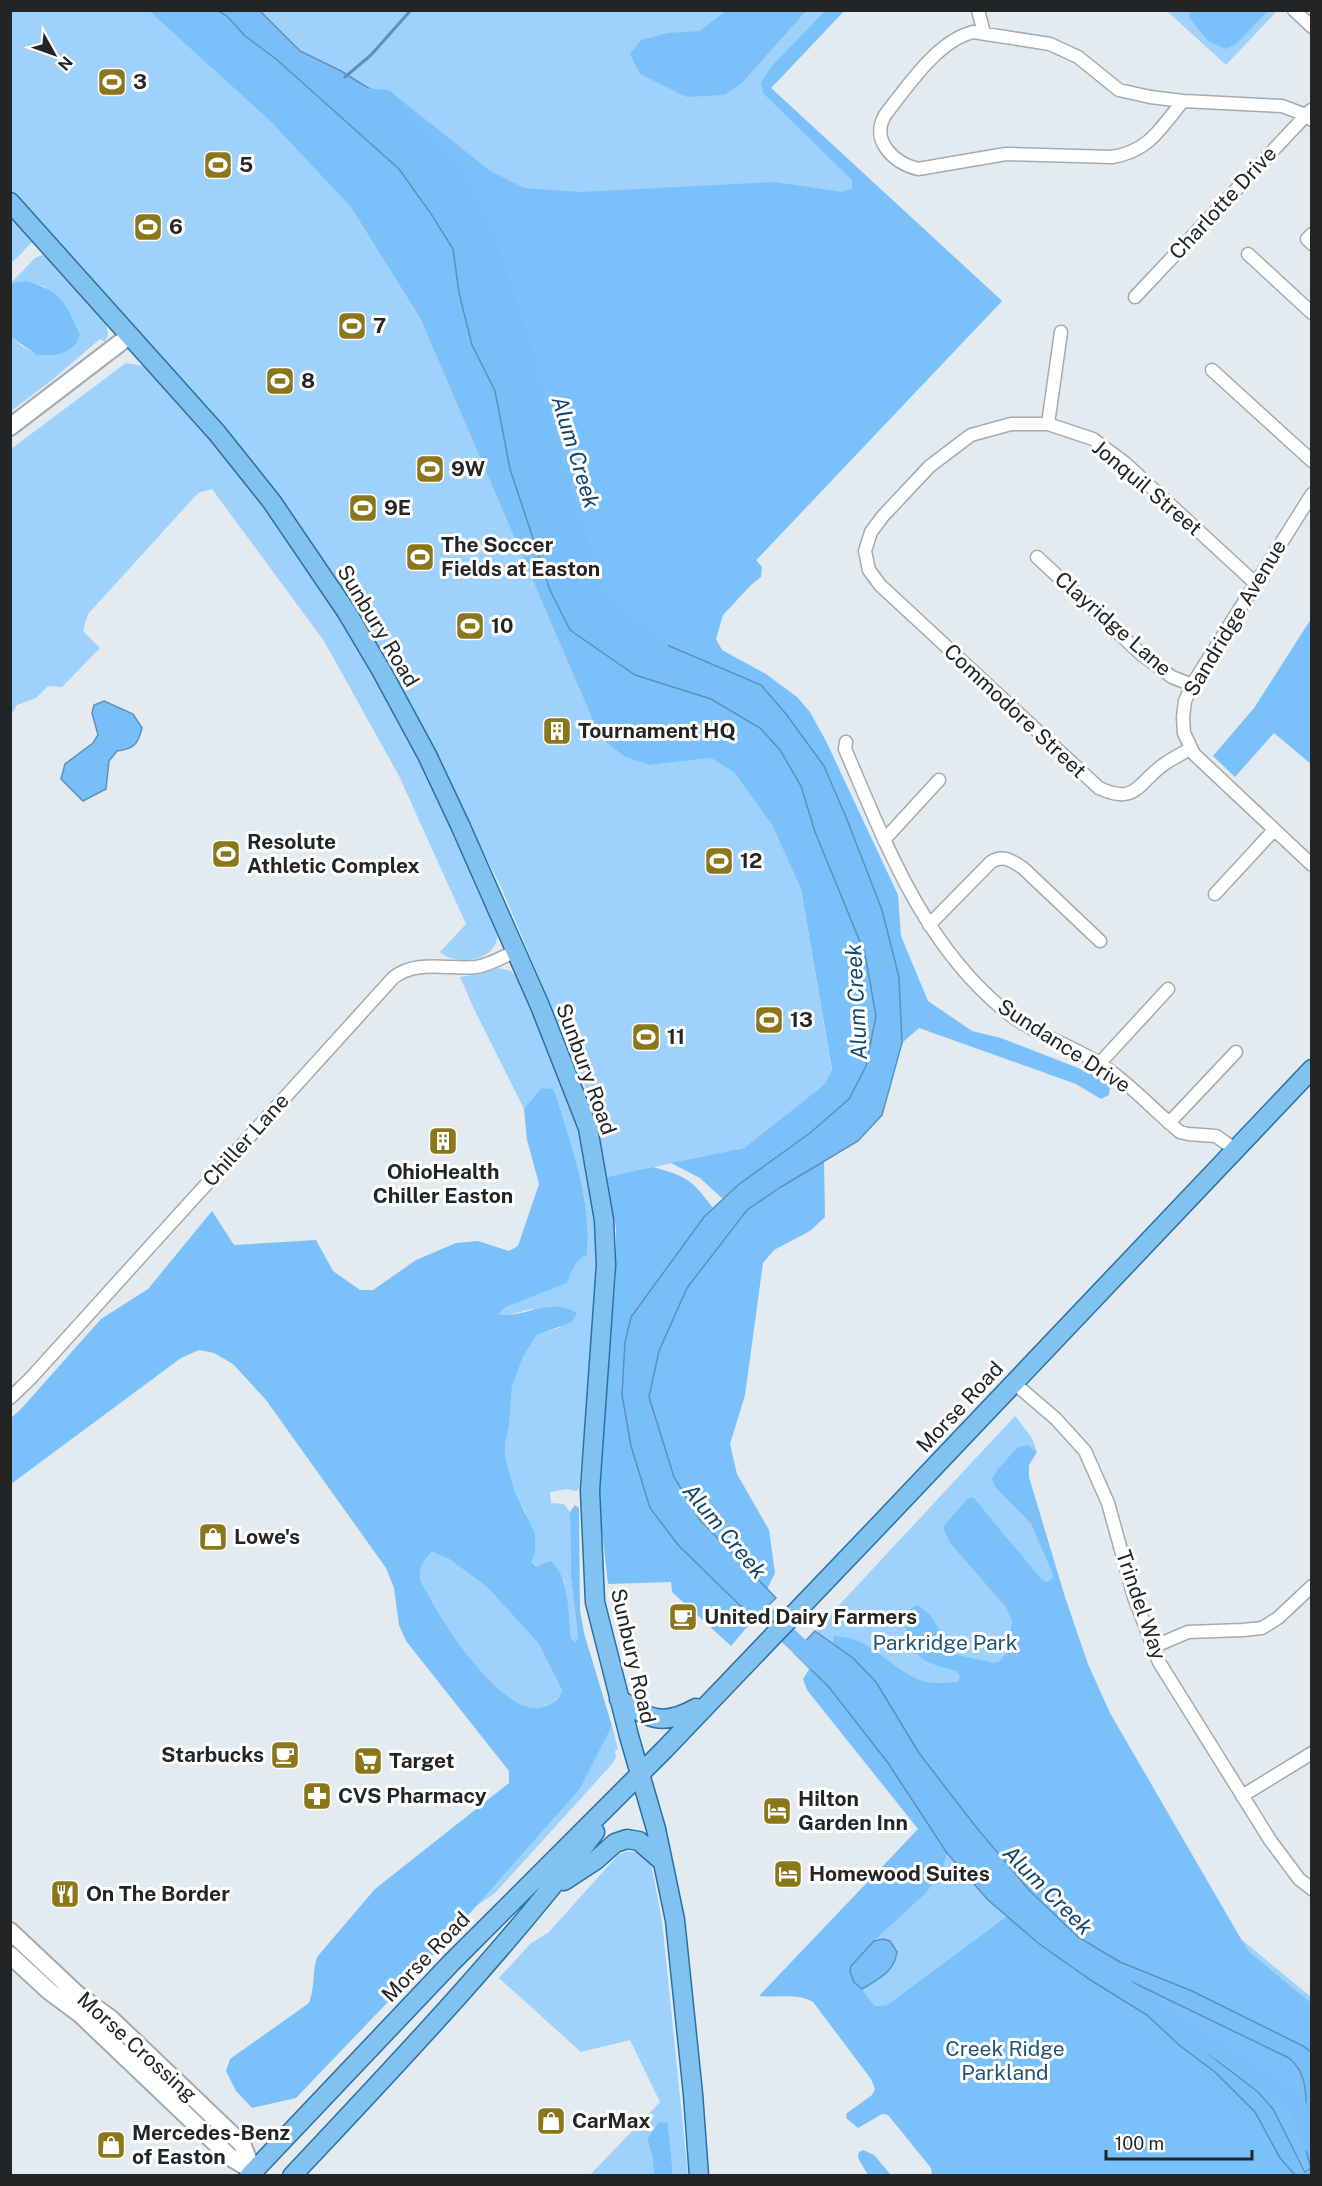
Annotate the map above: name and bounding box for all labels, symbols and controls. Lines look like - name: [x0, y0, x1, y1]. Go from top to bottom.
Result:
- north arrow: [24, 24, 84, 84]
- text: N: [54, 52, 76, 74]
- sports icon: 3: [96, 66, 128, 98]
- place label: 3: [133, 69, 147, 94]
- street label: Charlotte Drive: [1164, 141, 1281, 264]
- sports icon: 5: [202, 149, 234, 181]
- place label: 5: [239, 152, 253, 177]
- sports icon: 6: [132, 211, 164, 243]
- place label: 6: [169, 214, 183, 239]
- sports icon: 7: [336, 310, 368, 342]
- place label: 7: [373, 313, 386, 338]
- sports icon: 8: [264, 365, 296, 397]
- place label: 8: [301, 368, 315, 393]
- water label: Alum Creek: [547, 393, 605, 511]
- street label: Jonquil Street: [1088, 435, 1207, 541]
- sports icon: 9W: [414, 453, 446, 485]
- place label: 9W: [451, 456, 485, 481]
- sports icon: 9E: [347, 492, 379, 524]
- place label: 9E: [384, 495, 411, 520]
- place label: The Soccer Fields at Easton: [441, 532, 600, 581]
- street label: Sandridge Avenue: [1178, 535, 1291, 700]
- sports icon: The Soccer Fields at Easton: [404, 541, 436, 573]
- street label: Sunbury Road: [332, 560, 425, 691]
- street label: Clayridge Lane: [1050, 566, 1177, 681]
- sports icon: 10: [454, 610, 486, 642]
- place label: 10: [491, 613, 514, 638]
- street label: Commodore Street: [939, 638, 1092, 783]
- building icon: Tournament HQ: [541, 715, 573, 747]
- place label: Tournament HQ: [578, 718, 736, 743]
- place label: Resolute Athletic Complex: [247, 829, 420, 878]
- sports icon: Resolute Athletic Complex: [210, 838, 242, 870]
- sports icon: 12: [703, 845, 735, 877]
- place label: 12: [740, 848, 762, 873]
- water label: Alum Creek: [840, 943, 872, 1061]
- street label: Sundance Drive: [993, 993, 1135, 1098]
- street label: Sunbury Road: [551, 1000, 622, 1138]
- sports icon: 13: [753, 1004, 785, 1036]
- place label: 13: [790, 1007, 813, 1032]
- sports icon: 11: [630, 1021, 662, 1053]
- place label: 11: [667, 1024, 685, 1049]
- street label: Chiller Lane: [197, 1088, 294, 1191]
- building icon: OhioHealth Chiller Easton: [427, 1125, 459, 1157]
- place label: OhioHealth Chiller Easton: [373, 1159, 513, 1208]
- street label: Morse Road: [911, 1356, 1008, 1457]
- water label: Alum Creek: [678, 1478, 772, 1584]
- shop icon: Lowe's: [197, 1521, 229, 1553]
- place label: Lowe's: [234, 1524, 300, 1549]
- street label: Trindel Way: [1111, 1547, 1172, 1663]
- street label: Sunbury Road: [606, 1586, 661, 1726]
- cafe icon: United Dairy Farmers: [667, 1601, 699, 1633]
- place label: United Dairy Farmers: [704, 1604, 917, 1629]
- park label: Parkridge Park: [872, 1630, 1018, 1655]
- cafe icon: Starbucks: [269, 1739, 301, 1771]
- place label: Starbucks: [161, 1742, 264, 1767]
- supermarket icon: Target: [352, 1745, 384, 1777]
- place label: Target: [389, 1748, 454, 1773]
- pharmacy icon: CVS Pharmacy: [301, 1780, 333, 1812]
- place label: CVS Pharmacy: [338, 1783, 487, 1808]
- place label: Hilton Garden Inn: [798, 1786, 908, 1835]
- hotel icon: Hilton Garden Inn: [761, 1795, 793, 1827]
- water label: Alum Creek: [998, 1840, 1098, 1940]
- hotel icon: Homewood Suites: [772, 1858, 804, 1890]
- place label: Homewood Suites: [809, 1861, 990, 1886]
- restaurant icon: On The Border: [49, 1878, 81, 1910]
- place label: On The Border: [86, 1881, 230, 1906]
- street label: Morse Road: [376, 1906, 475, 2007]
- street label: Morse Crossing: [72, 1986, 202, 2107]
- park label: Creek Ridge Parkland: [945, 2036, 1065, 2085]
- shop icon: CarMax: [535, 2105, 567, 2137]
- place label: CarMax: [572, 2108, 651, 2133]
- place label: Mercedes-Benz of Easton: [132, 2120, 290, 2169]
- scale bar: [1106, 2123, 1252, 2161]
- shop icon: Mercedes-Benz of Easton: [95, 2129, 127, 2161]
- text: 100 m: [1115, 2133, 1164, 2154]

